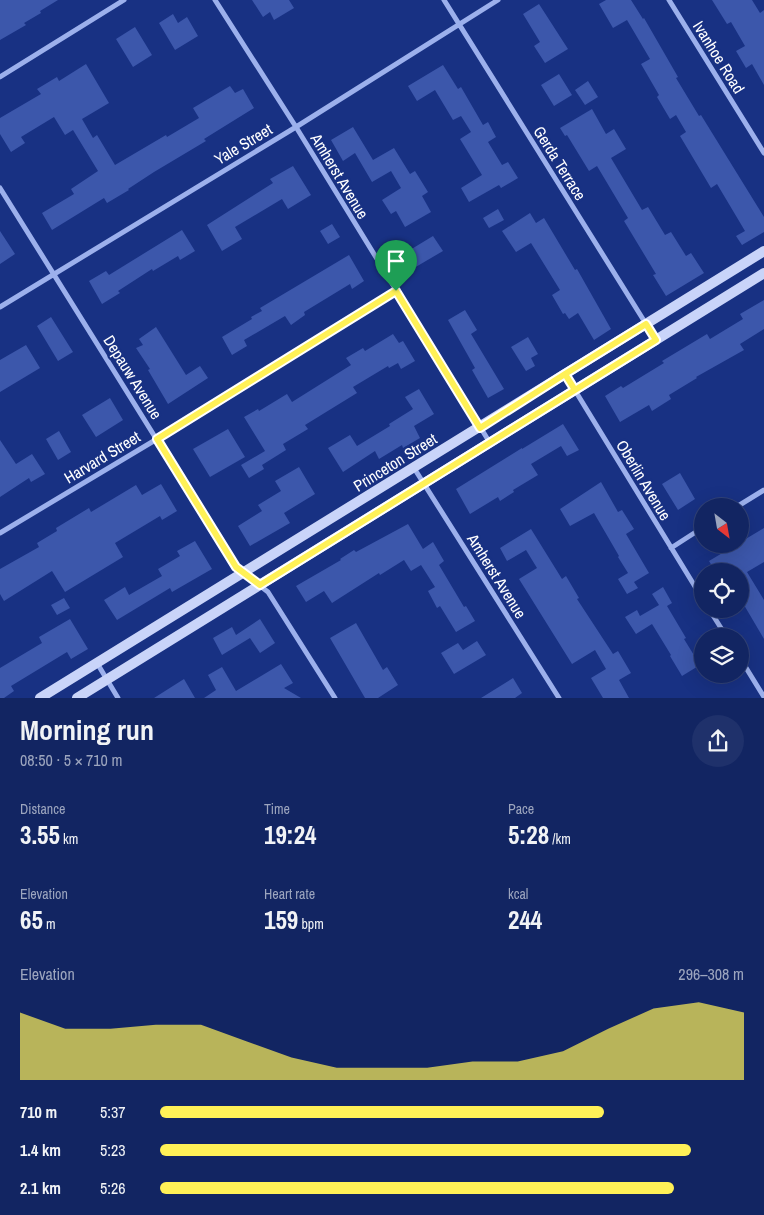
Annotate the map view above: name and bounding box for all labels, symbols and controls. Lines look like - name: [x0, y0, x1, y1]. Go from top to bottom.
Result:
- street label: Ivanhoe Road: [688, 17, 750, 97]
- street label: Yale Street: [210, 118, 276, 170]
- street label: Gerda Terrace: [529, 122, 591, 204]
- street label: Amherst Avenue: [305, 128, 374, 223]
- pin: [375, 240, 417, 291]
- icon: arrive: [382, 247, 410, 275]
- street label: Depauw Avenue: [98, 331, 168, 423]
- street label: Harvard Street: [60, 425, 145, 488]
- street label: Princeton Street: [349, 427, 441, 496]
- street label: Oberlin Avenue: [611, 436, 677, 524]
- north arrow: [694, 498, 749, 552]
- map controls: [694, 498, 749, 683]
- street label: Amherst Avenue: [462, 529, 532, 623]
- button: locate: [694, 563, 749, 618]
- button: layers: [694, 628, 749, 683]
- text: Morning run: [20, 711, 154, 749]
- button: share: [692, 715, 744, 767]
- text: 08:50 · 5 × 710 m: [20, 749, 123, 771]
- text: Distance: [20, 800, 65, 818]
- text: Time: [264, 800, 290, 818]
- text: Pace: [508, 800, 534, 818]
- text: 3.55: [20, 818, 60, 852]
- text: 19:24: [264, 818, 316, 852]
- text: 5:28: [508, 818, 549, 852]
- text: km: [60, 830, 78, 848]
- text: /km: [549, 830, 571, 848]
- text: Elevation: [20, 885, 68, 903]
- text: Heart rate: [264, 885, 315, 903]
- text: kcal: [508, 885, 528, 903]
- text: 65: [20, 903, 43, 937]
- text: 159: [264, 903, 298, 937]
- text: 244: [508, 903, 542, 937]
- text: m: [43, 915, 56, 933]
- text: bpm: [298, 915, 324, 933]
- text: Elevation: [20, 963, 75, 985]
- text: 296–308 m: [678, 963, 744, 985]
- text: 710 m: [20, 1101, 57, 1123]
- text: 5:37: [100, 1101, 126, 1123]
- text: 1.4 km: [20, 1139, 61, 1161]
- text: 5:23: [100, 1139, 126, 1161]
- text: 2.1 km: [20, 1177, 61, 1199]
- text: 5:26: [100, 1177, 126, 1199]

